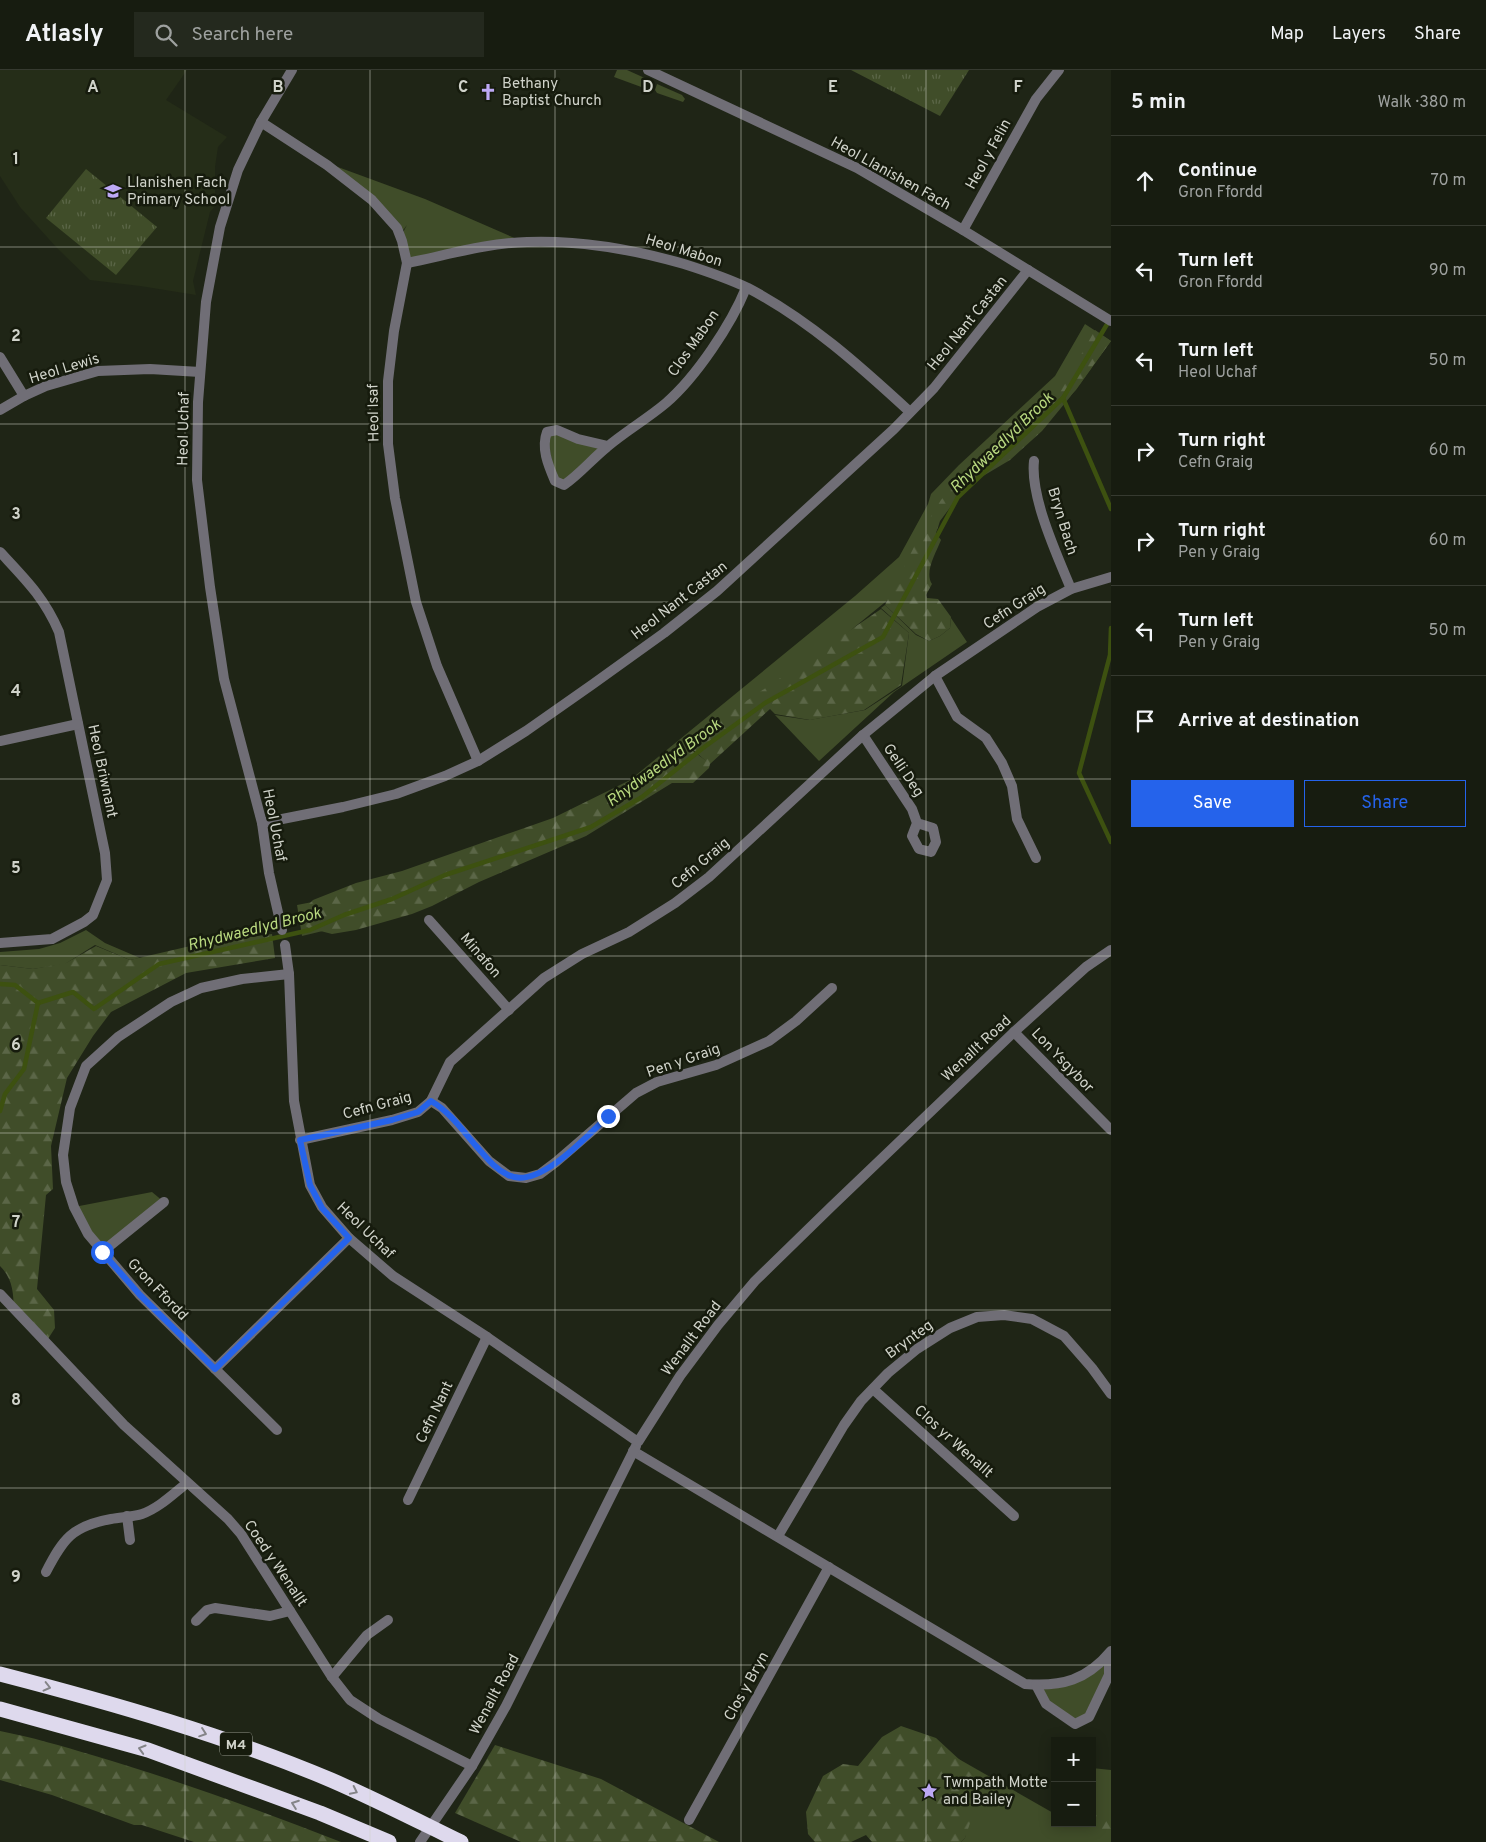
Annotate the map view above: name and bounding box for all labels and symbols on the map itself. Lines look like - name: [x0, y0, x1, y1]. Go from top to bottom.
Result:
- place label: Bethany Baptist Church: [502, 75, 602, 111]
- text: A: [87, 78, 99, 98]
- text: B: [272, 78, 284, 98]
- text: C: [458, 78, 468, 98]
- text: D: [642, 78, 654, 98]
- text: E: [828, 78, 838, 98]
- text: F: [1013, 78, 1023, 98]
- church icon: Bethany Baptist Church: [478, 82, 498, 102]
- street label: Heol y Felin: [962, 116, 1016, 193]
- street label: Heol Llanishen Fach: [827, 133, 954, 215]
- text: 1: [13, 150, 19, 170]
- place label: Llanishen Fach Primary School: [127, 174, 230, 210]
- school or university icon: Llanishen Fach Primary School: [103, 181, 123, 201]
- street label: Heol Mabon: [643, 231, 724, 272]
- street label: Heol Nant Castan: [924, 273, 1012, 375]
- street label: Clos Mabon: [664, 307, 724, 381]
- text: 2: [11, 327, 21, 347]
- street label: Heol Lewis: [27, 350, 102, 389]
- street label: Heol Isaf: [364, 384, 385, 442]
- water label: Rhydwaedlyd Brook: [946, 388, 1059, 498]
- street label: Heol Uchaf: [174, 392, 195, 466]
- street label: Bryn Bach: [1042, 485, 1081, 558]
- text: 3: [11, 505, 21, 525]
- street label: Heol Nant Castan: [628, 558, 732, 645]
- street label: Cefn Graig: [980, 580, 1050, 634]
- text: 4: [11, 682, 21, 702]
- water label: Rhydwaedlyd Brook: [603, 715, 726, 812]
- street label: Heol Briwnant: [82, 723, 121, 820]
- street label: Gelli Deg: [878, 740, 928, 801]
- street label: Heol Uchaf: [257, 787, 290, 863]
- street label: Cefn Graig: [668, 834, 734, 894]
- text: 5: [11, 859, 21, 879]
- water label: Rhydwaedlyd Brook: [186, 903, 324, 956]
- street label: Minafon: [455, 930, 505, 982]
- street label: Wenallt Road: [938, 1012, 1016, 1086]
- street label: Lon Ysgybor: [1026, 1025, 1098, 1098]
- text: 6: [11, 1036, 21, 1056]
- street label: Pen y Graig: [644, 1040, 723, 1083]
- street label: Cefn Graig: [341, 1088, 414, 1125]
- route end: [597, 1105, 620, 1128]
- street label: Heol Uchaf: [332, 1199, 398, 1264]
- text: 7: [12, 1213, 20, 1233]
- route start: [91, 1241, 114, 1264]
- street label: Gron Ffordd: [122, 1255, 191, 1325]
- street label: Wenallt Road: [658, 1298, 726, 1380]
- street label: Brynteg: [882, 1317, 937, 1364]
- street label: Cefn Nant: [412, 1379, 459, 1447]
- text: 8: [11, 1391, 21, 1411]
- street label: Clos yr Wenallt: [909, 1402, 997, 1483]
- street label: Coed y Wenallt: [239, 1517, 311, 1611]
- text: 9: [11, 1568, 21, 1588]
- street label: Clos y Bryn: [721, 1649, 774, 1725]
- street label: Wenallt Road: [466, 1651, 525, 1738]
- one-way arrow: [43, 1681, 51, 1691]
- one-way arrow: [198, 1727, 207, 1737]
- road number: M4: [220, 1732, 252, 1756]
- one-way arrow: [138, 1744, 147, 1754]
- place label: Twmpath Motte and Bailey: [943, 1774, 1048, 1810]
- place icon: Twmpath Motte and Bailey: [919, 1781, 939, 1801]
- one-way arrow: [349, 1785, 358, 1795]
- one-way arrow: [291, 1800, 300, 1810]

